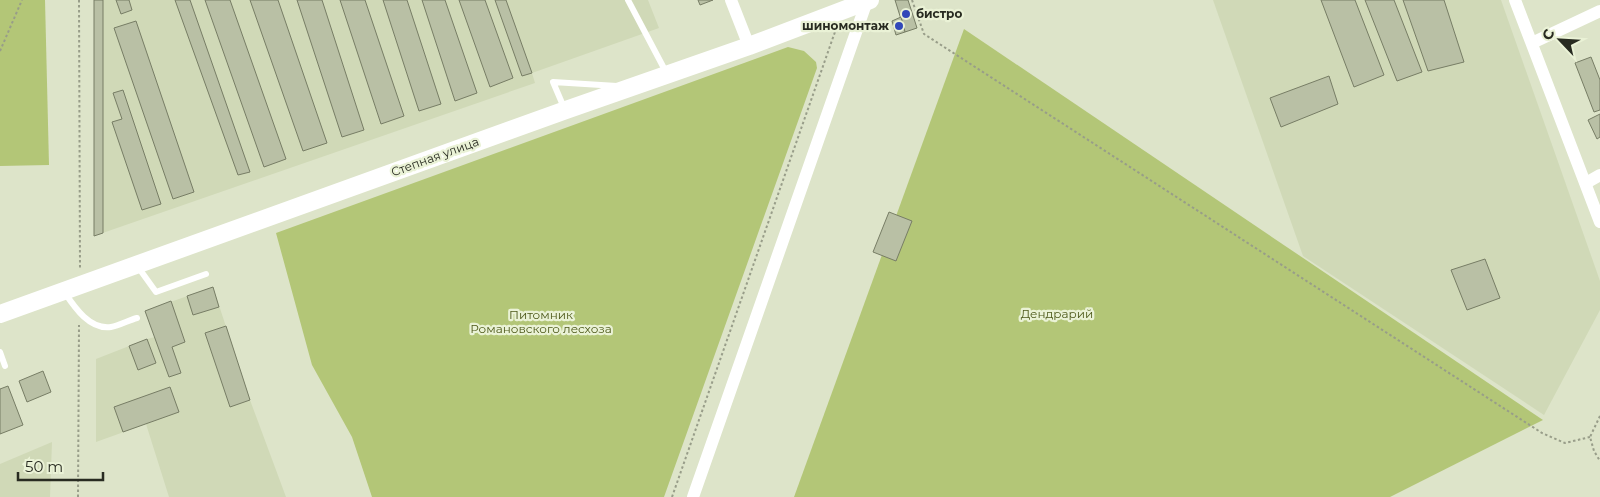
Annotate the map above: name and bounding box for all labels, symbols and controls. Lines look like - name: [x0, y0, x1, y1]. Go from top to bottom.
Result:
- place label: бистро: [916, 6, 962, 21]
- marker: бистро: [900, 8, 912, 20]
- north arrow: [1535, 15, 1585, 65]
- place label: шиномонтаж: [802, 18, 889, 33]
- marker: шиномонтаж: [893, 20, 905, 32]
- text: С: [1538, 26, 1559, 43]
- street label: Степная улица: [389, 134, 481, 179]
- park label: Дендрарий: [1021, 306, 1093, 321]
- park label: Питомник Романовского лесхоза: [470, 307, 612, 336]
- scale bar: [18, 450, 102, 482]
- text: 50 m: [25, 457, 63, 476]

